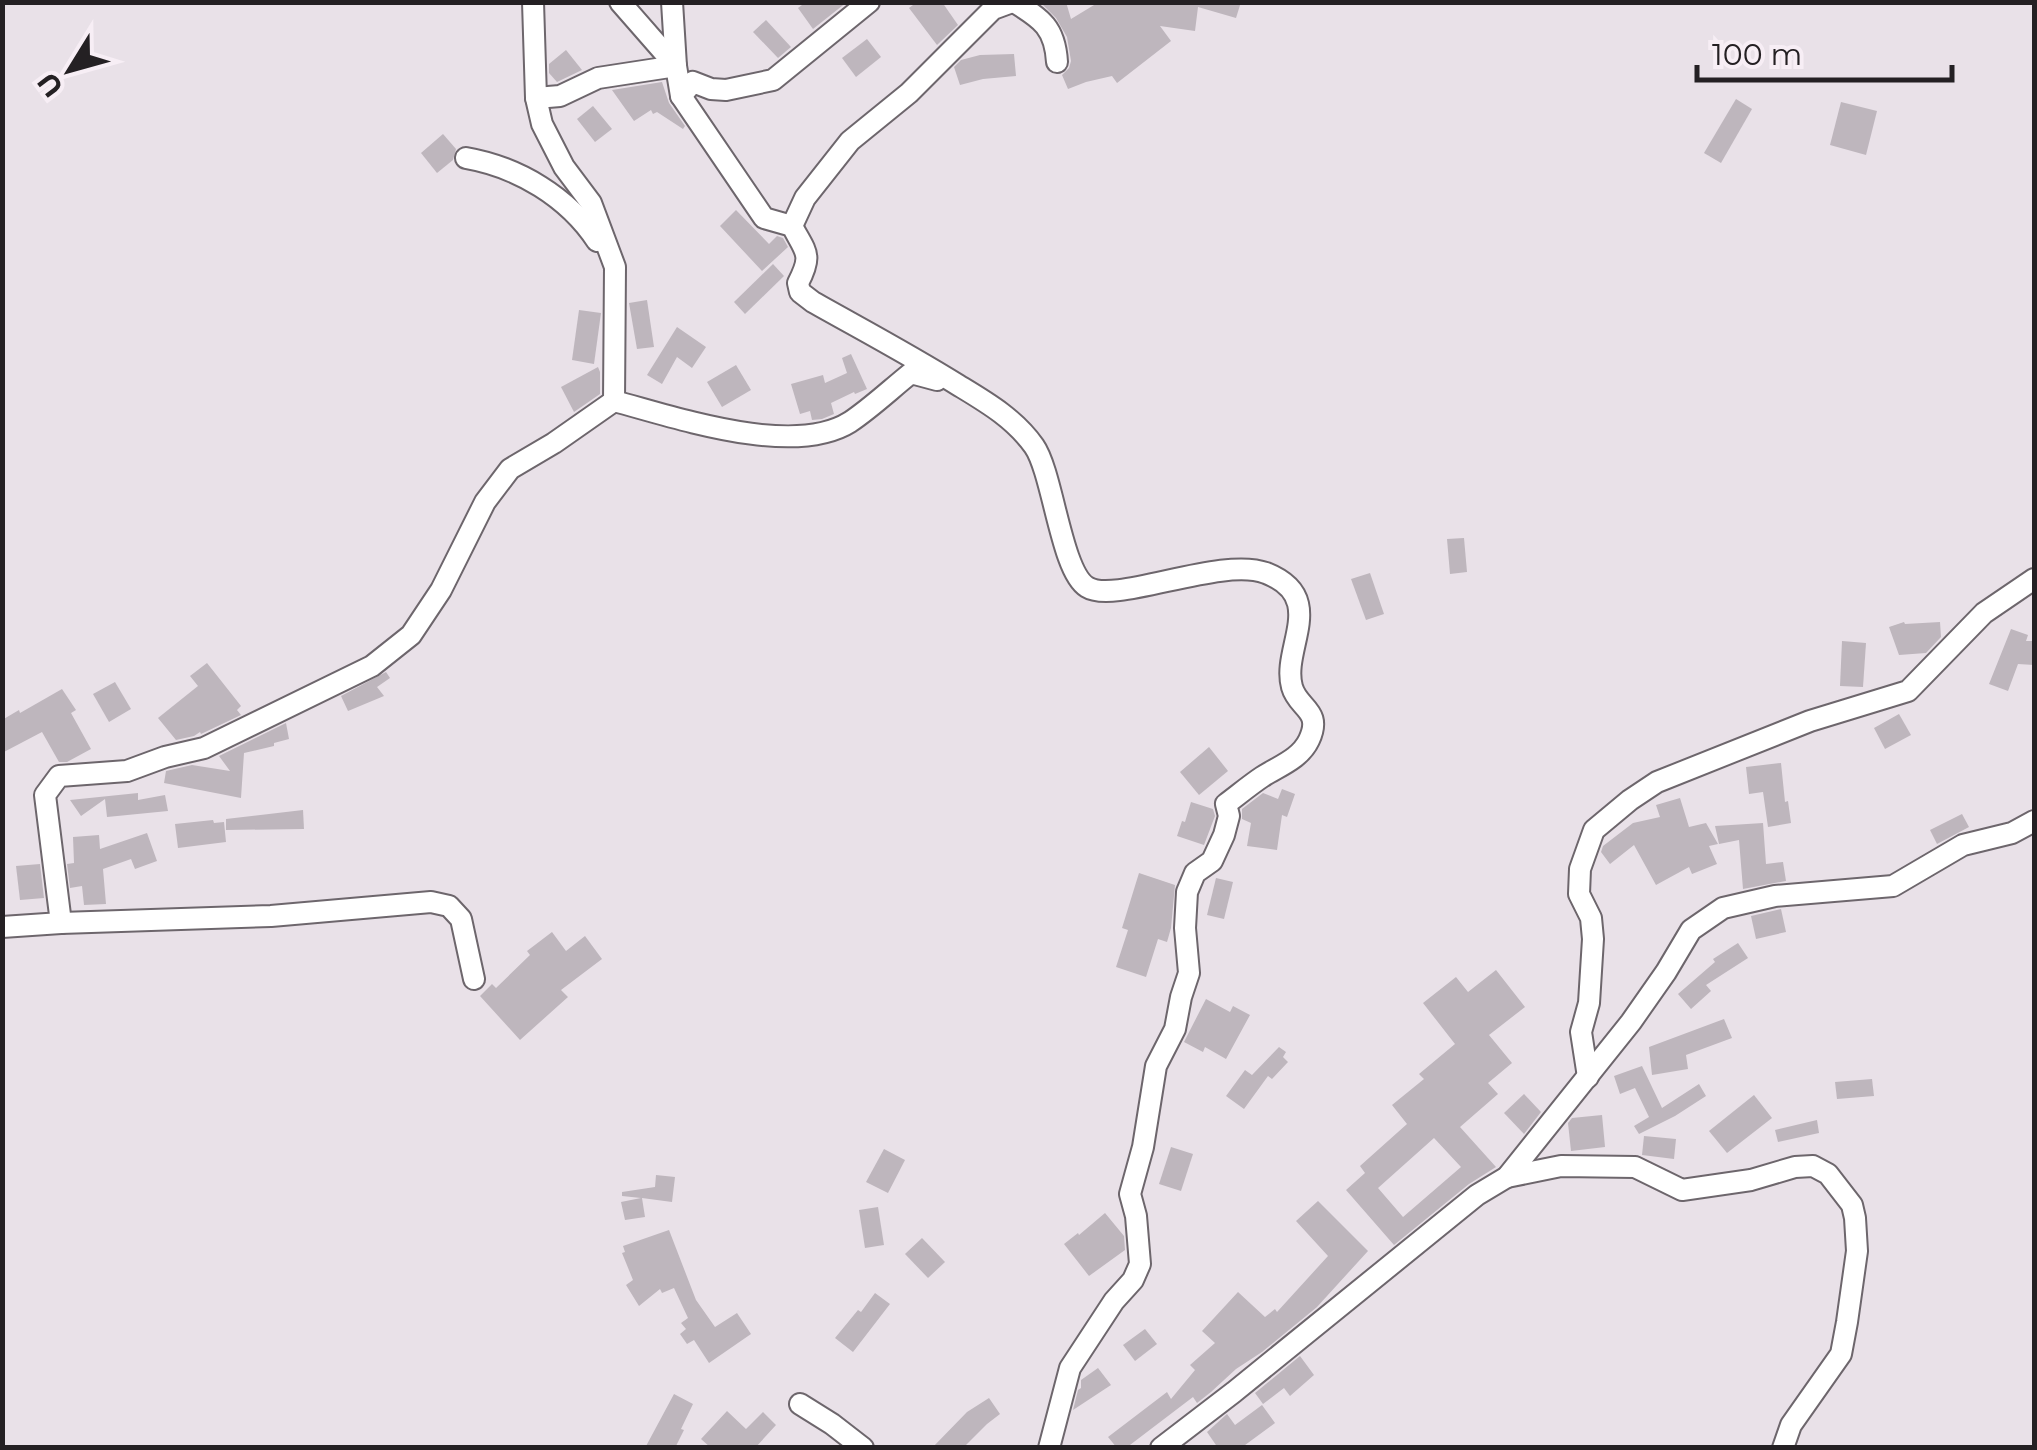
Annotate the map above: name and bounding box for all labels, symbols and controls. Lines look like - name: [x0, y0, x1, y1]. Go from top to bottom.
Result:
- north arrow: [20, 20, 120, 120]
- scale bar: [1697, 20, 1952, 82]
- text: 100 m: [1712, 36, 1802, 73]
- text: U: [30, 66, 70, 104]

